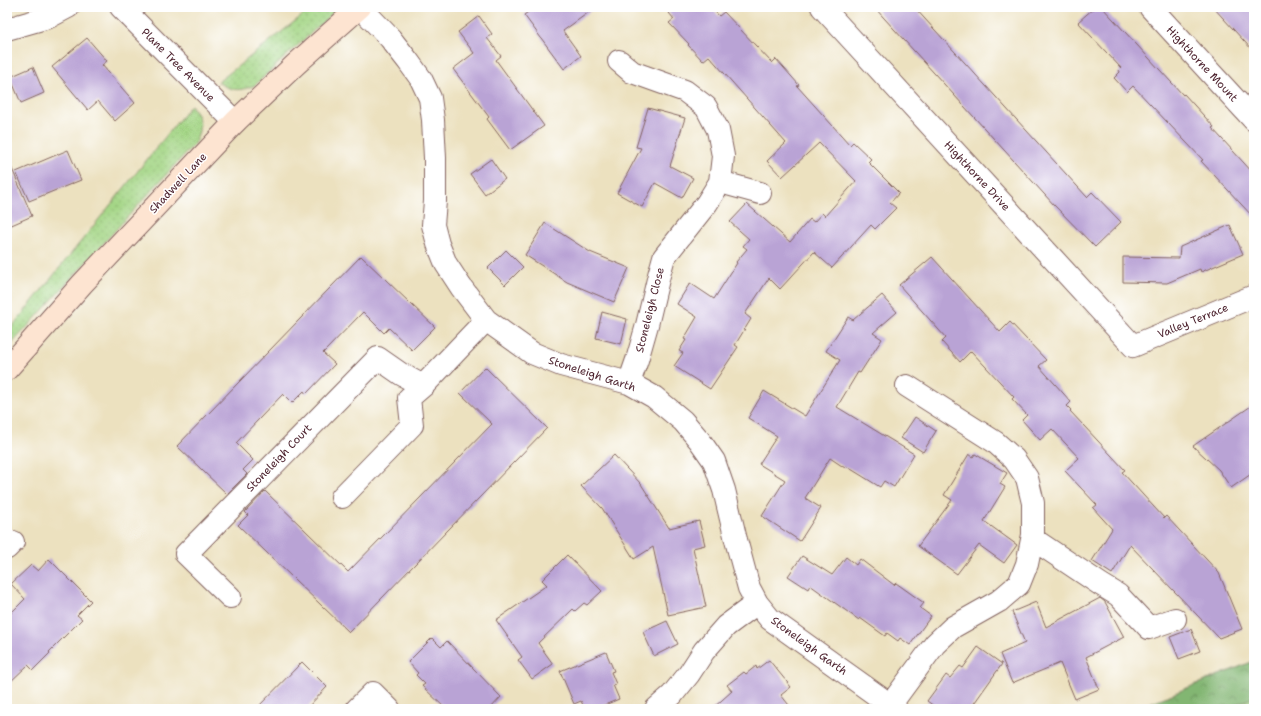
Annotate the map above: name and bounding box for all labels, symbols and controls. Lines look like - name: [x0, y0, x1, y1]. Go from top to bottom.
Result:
- street label: Highthorne Mount: [1163, 23, 1241, 105]
- street label: Plane Tree Avenue: [138, 25, 218, 105]
- street label: Highthorne Drive: [941, 138, 1013, 214]
- street label: Shadwell Lane: [146, 149, 210, 217]
- street label: Stoneleigh Close: [632, 266, 668, 354]
- street label: Valley Terrace: [1155, 300, 1231, 342]
- street label: Stoneleigh Garth: [546, 353, 638, 395]
- street label: Stoneleigh Court: [243, 421, 315, 495]
- street label: Stoneleigh Garth: [768, 613, 850, 679]

